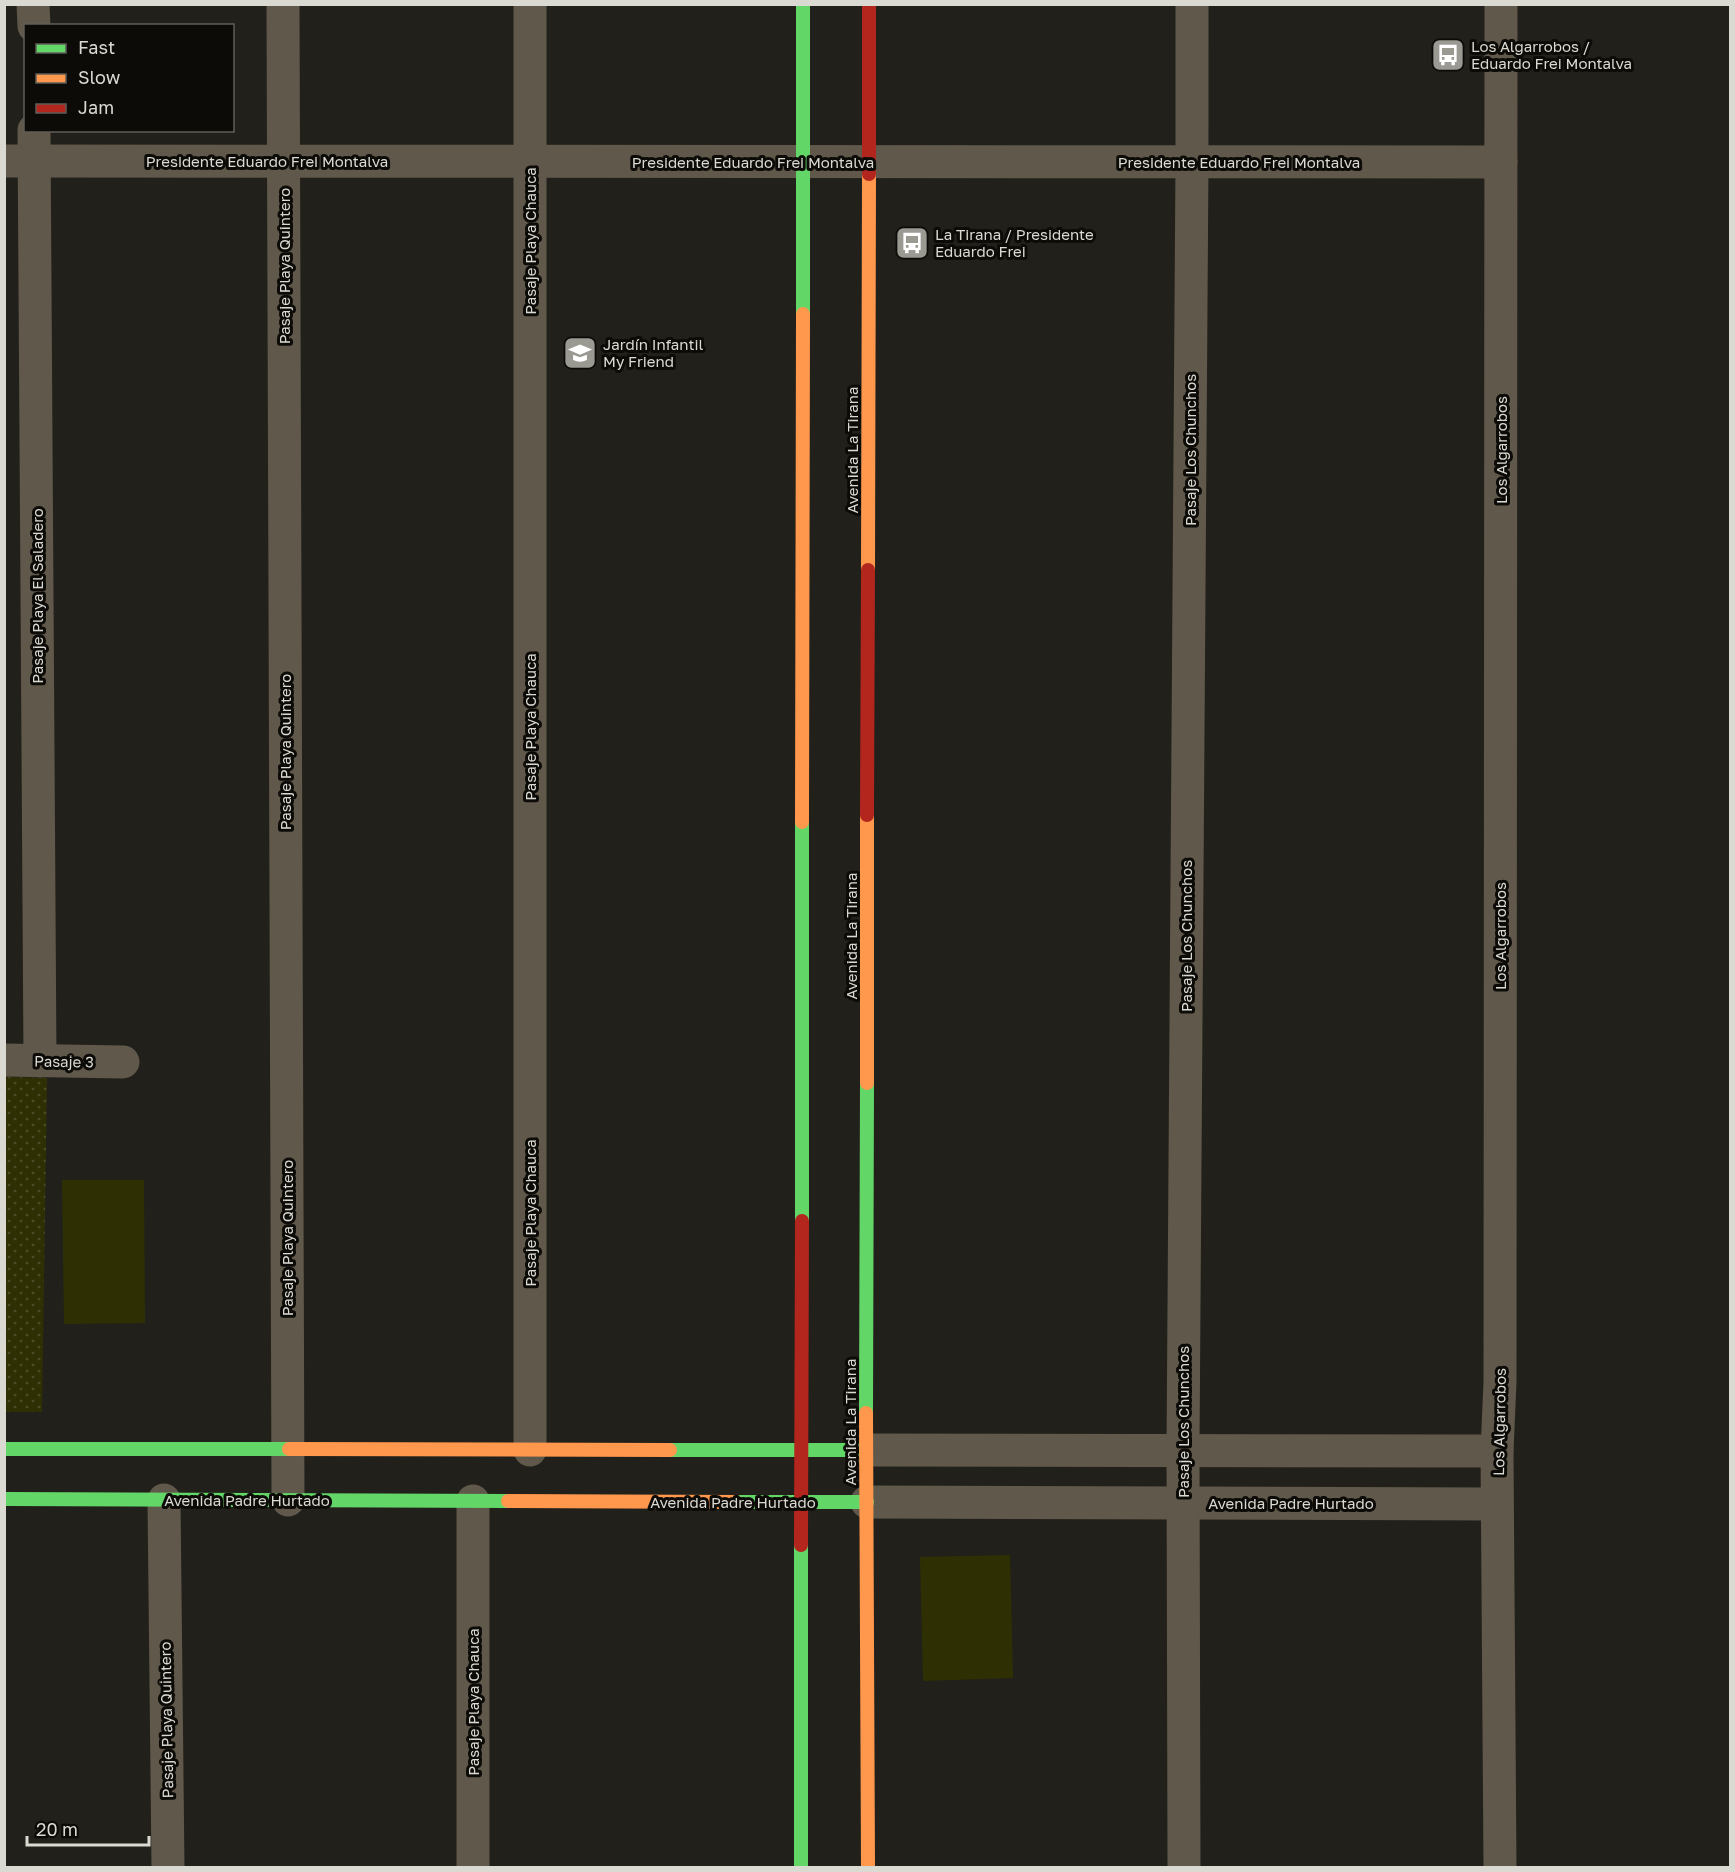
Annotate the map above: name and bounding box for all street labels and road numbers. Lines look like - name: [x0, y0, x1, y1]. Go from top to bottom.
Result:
- street label: Presidente Eduardo Frei Montalva: [146, 152, 388, 170]
- street label: Presidente Eduardo Frei Montalva: [632, 153, 874, 171]
- street label: Presidente Eduardo Frei Montalva: [1118, 153, 1360, 171]
- street label: Pasaje Playa Chauca: [521, 167, 539, 315]
- street label: Pasaje Playa Quintero: [275, 188, 293, 344]
- street label: Pasaje Los Chunchos: [1181, 374, 1199, 526]
- street label: Avenida La Tirana: [843, 387, 861, 513]
- street label: Los Algarrobos: [1492, 396, 1510, 504]
- street label: Pasaje Playa El Saladero: [28, 508, 46, 684]
- street label: Pasaje Playa Chauca: [521, 653, 539, 801]
- street label: Pasaje Playa Quintero: [276, 674, 294, 830]
- street label: Pasaje Los Chunchos: [1177, 860, 1195, 1012]
- street label: Avenida La Tirana: [842, 873, 860, 999]
- street label: Los Algarrobos: [1491, 882, 1509, 990]
- street label: Pasaje 3: [34, 1051, 94, 1071]
- street label: Pasaje Playa Chauca: [521, 1139, 539, 1287]
- street label: Pasaje Playa Quintero: [278, 1160, 296, 1316]
- street label: Pasaje Los Chunchos: [1174, 1346, 1192, 1498]
- street label: Avenida La Tirana: [841, 1359, 859, 1485]
- street label: Los Algarrobos: [1489, 1368, 1509, 1476]
- street label: Avenida Padre Hurtado: [164, 1491, 330, 1509]
- street label: Avenida Padre Hurtado: [650, 1493, 816, 1511]
- street label: Avenida Padre Hurtado: [1208, 1494, 1374, 1512]
- street label: Pasaje Playa Chauca: [464, 1628, 482, 1776]
- street label: Pasaje Playa Quintero: [156, 1642, 176, 1798]

